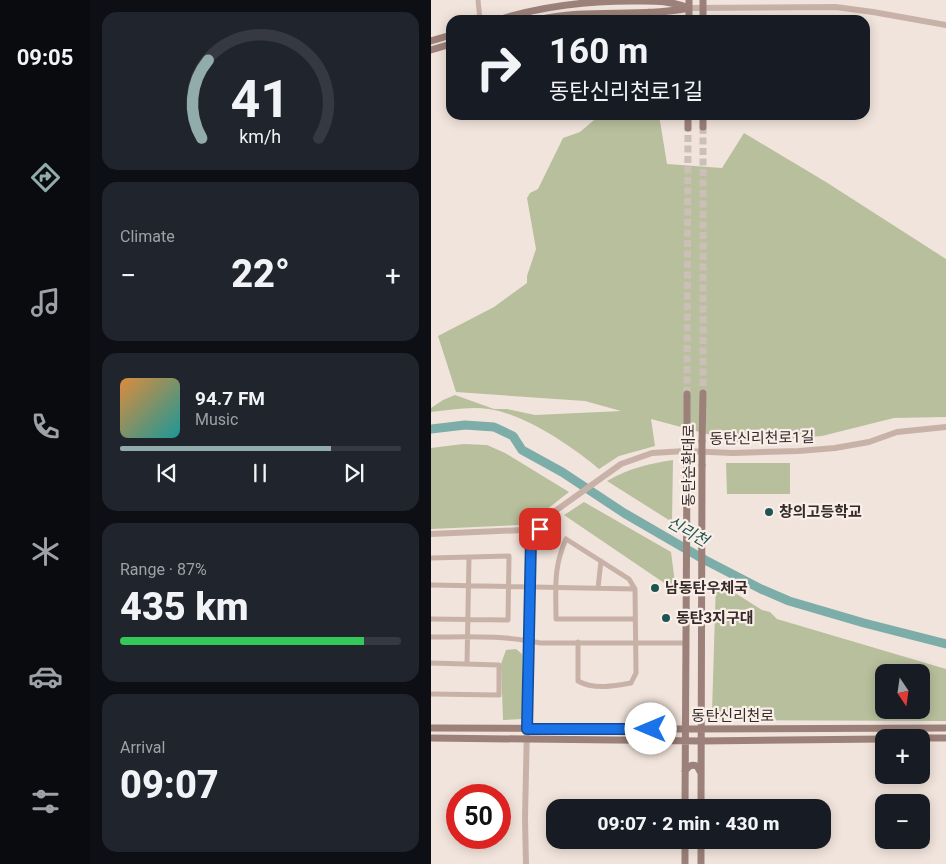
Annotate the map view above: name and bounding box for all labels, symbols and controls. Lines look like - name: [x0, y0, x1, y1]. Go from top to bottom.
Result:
- text: 160 m: [549, 31, 648, 72]
- icon: right: [466, 35, 531, 100]
- text: 09:05: [17, 45, 73, 70]
- text: 41: [231, 69, 290, 130]
- text: 동탄신리천로1길: [549, 79, 703, 104]
- text: km/h: [240, 126, 281, 147]
- icon: directions: [28, 160, 63, 195]
- text: Climate: [120, 227, 175, 246]
- text: 22°: [231, 252, 290, 296]
- text: −: [120, 259, 136, 292]
- text: +: [385, 259, 401, 292]
- icon: music: [28, 285, 63, 320]
- text: 94.7 FM: [195, 387, 265, 410]
- icon: phone: [28, 409, 63, 444]
- text: Music: [195, 410, 238, 429]
- street label: 동탄순환대로: [680, 424, 698, 506]
- street label: 동탄신리천로1길: [709, 428, 815, 448]
- icon: previous: [153, 459, 181, 487]
- icon: pause: [246, 459, 274, 487]
- icon: next: [340, 459, 368, 487]
- place label: 창의고등학교: [779, 503, 862, 521]
- marker: 창의고등학교: [763, 506, 775, 518]
- pin: [519, 508, 561, 550]
- water label: 신리천: [664, 512, 714, 552]
- icon: arrive: [526, 515, 554, 543]
- icon: climate: [28, 534, 63, 569]
- text: Range · 87%: [120, 560, 207, 579]
- place label: 남동탄우체국: [665, 579, 748, 597]
- marker: 남동탄우체국: [649, 582, 661, 594]
- text: 435 km: [120, 585, 249, 629]
- place label: 동탄3지구대: [676, 609, 754, 627]
- marker: 동탄3지구대: [660, 612, 672, 624]
- icon: car: [28, 659, 63, 694]
- north arrow: [875, 664, 930, 719]
- map controls: [875, 664, 930, 849]
- position arrow: [624, 702, 676, 754]
- street label: 동탄신리천로: [692, 707, 774, 725]
- button: +: [875, 729, 930, 784]
- text: Arrival: [120, 738, 165, 757]
- text: 09:07: [120, 763, 219, 807]
- icon: filters: [28, 784, 63, 819]
- speed limit sign: 50: [446, 784, 511, 849]
- button: −: [875, 794, 930, 849]
- text: 09:07 · 2 min · 430 m: [597, 812, 780, 835]

